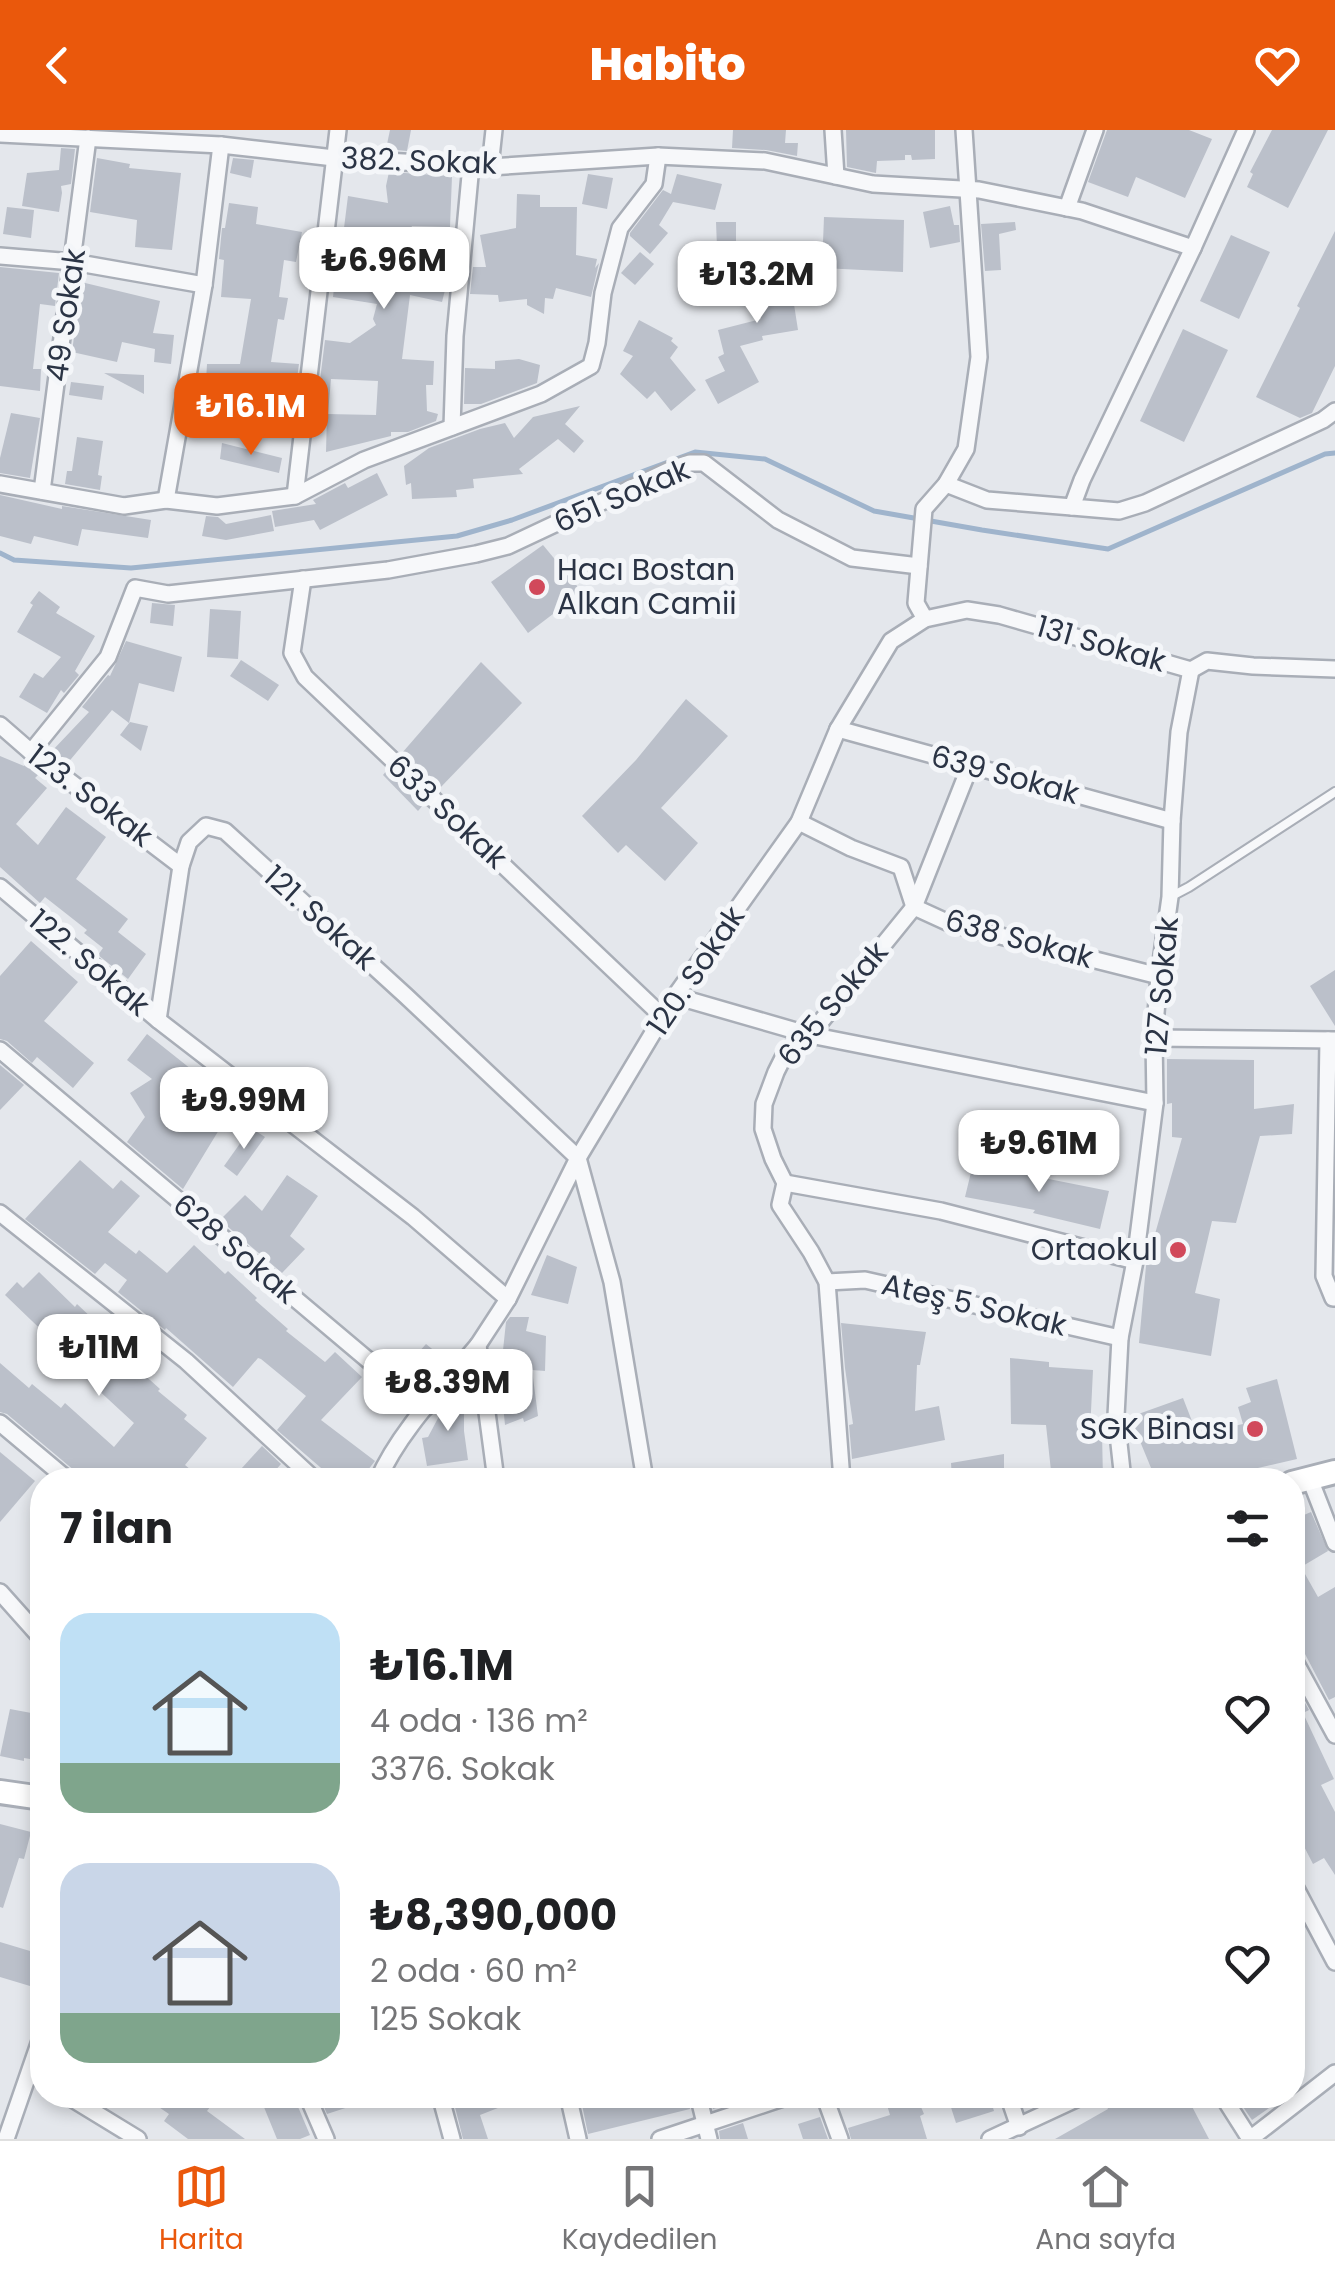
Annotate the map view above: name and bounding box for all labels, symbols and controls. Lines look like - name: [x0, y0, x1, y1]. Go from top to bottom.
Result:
- text: Habito: [589, 33, 746, 96]
- icon: back: [30, 38, 85, 93]
- icon: heart: [1250, 38, 1305, 93]
- street label: 382. Sokak: [340, 136, 498, 185]
- pin: ₺6.96M: [303, 227, 465, 312]
- text: ₺6.96M: [321, 237, 447, 282]
- pin: ₺13.2M: [676, 241, 838, 326]
- street label: 49 Sokak: [35, 245, 96, 384]
- text: ₺13.2M: [700, 251, 814, 296]
- pin: ₺16.1M: [170, 373, 332, 458]
- text: ₺16.1M: [196, 383, 306, 428]
- street label: 651 Sokak: [547, 448, 697, 543]
- place label: Hacı Bostan Alkan Camii: [557, 548, 737, 625]
- marker: Hacı Bostan Alkan Camii: [526, 576, 548, 598]
- street label: 131 Sokak: [1031, 605, 1171, 683]
- street label: 123. Sokak: [19, 734, 162, 857]
- street label: 639 Sokak: [926, 734, 1084, 815]
- street label: 633 Sokak: [378, 745, 517, 879]
- street label: 121. Sokak: [254, 855, 387, 980]
- street label: 120. Sokak: [636, 897, 755, 1044]
- street label: 638 Sokak: [940, 898, 1098, 979]
- street label: 122. Sokak: [19, 899, 160, 1026]
- street label: 127 Sokak: [1134, 914, 1189, 1057]
- street label: 635 Sokak: [767, 931, 898, 1076]
- pin: ₺9.99M: [163, 1067, 325, 1152]
- text: ₺9.99M: [182, 1077, 306, 1122]
- pin: ₺9.61M: [958, 1110, 1120, 1195]
- text: ₺9.61M: [980, 1120, 1098, 1165]
- street label: 628 Sokak: [164, 1184, 307, 1314]
- place label: Ortaokul: [1031, 1228, 1158, 1271]
- marker: Ortaokul: [1167, 1239, 1189, 1261]
- street label: Ateş 5 Sokak: [878, 1262, 1071, 1347]
- pin: ₺11M: [40, 1314, 158, 1399]
- text: ₺11M: [59, 1324, 139, 1369]
- pin: ₺8.39M: [367, 1349, 529, 1434]
- text: ₺8.39M: [386, 1359, 510, 1404]
- place label: SGK Binası: [1080, 1407, 1235, 1450]
- marker: SGK Binası: [1244, 1418, 1266, 1440]
- text: 7 ilan: [60, 1499, 173, 1558]
- icon: filters: [1220, 1501, 1275, 1556]
- text: ₺16.1M: [370, 1636, 514, 1695]
- icon: home: [140, 1653, 260, 1773]
- icon: heart: [1220, 1686, 1275, 1741]
- text: 4 oda · 136 m²: [370, 1698, 588, 1743]
- text: 3376. Sokak: [370, 1746, 555, 1791]
- text: ₺8,390,000: [370, 1886, 617, 1945]
- icon: home: [140, 1903, 260, 2023]
- icon: heart: [1220, 1936, 1275, 1991]
- text: 2 oda · 60 m²: [370, 1948, 577, 1993]
- text: 125 Sokak: [370, 1996, 521, 2041]
- tab: Harita: [159, 2159, 244, 2261]
- tab: Kaydedilen: [562, 2159, 717, 2261]
- tab: Ana sayfa: [1035, 2159, 1176, 2261]

